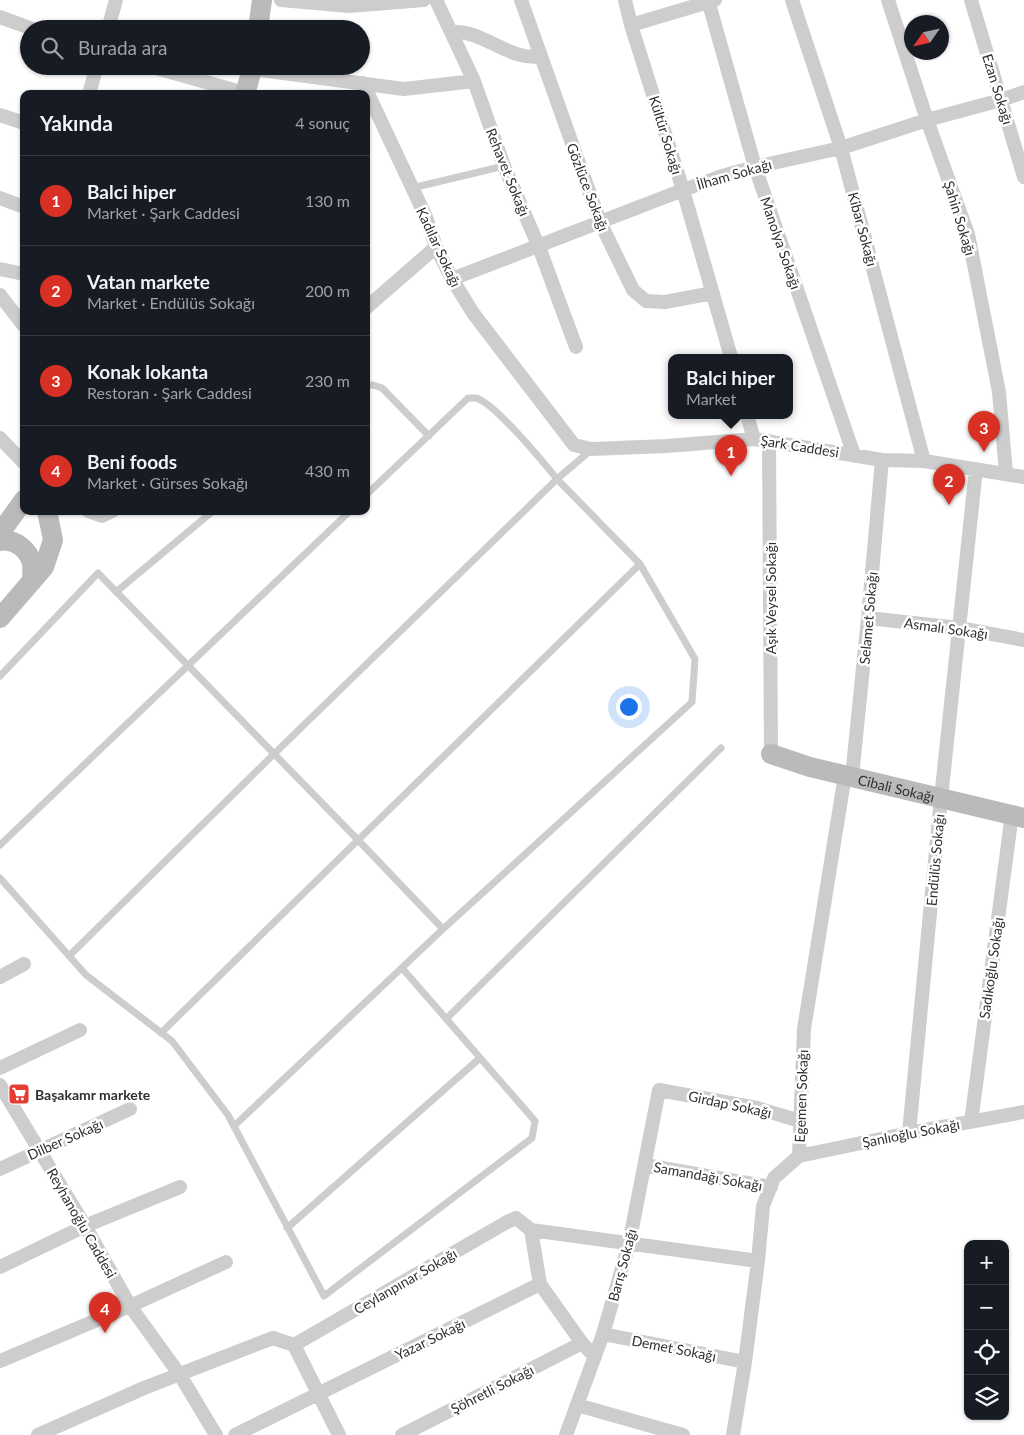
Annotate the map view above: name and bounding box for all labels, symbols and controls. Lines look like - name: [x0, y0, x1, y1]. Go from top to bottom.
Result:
- north arrow: [904, 15, 949, 60]
- search box: [20, 20, 370, 75]
- icon: search: [38, 34, 66, 62]
- text: Burada ara: [78, 36, 167, 59]
- street label: Ezan Sokağı: [979, 52, 1017, 126]
- street label: Kültür Sokağı: [646, 94, 686, 176]
- text: Yakında: [40, 110, 113, 135]
- text: 4 sonuç: [295, 113, 350, 132]
- street label: Rehavet Sokağı: [483, 125, 533, 219]
- street label: Gözlüce Sokağı: [563, 140, 613, 234]
- street label: İlham Sokağı: [695, 155, 773, 193]
- street label: Şahin Sokağı: [941, 179, 979, 257]
- text: Balci hiper: [87, 180, 176, 203]
- street label: Kibar Sokağı: [845, 190, 881, 268]
- text: 1: [51, 191, 61, 210]
- text: 130 m: [305, 191, 350, 210]
- street label: Manolya Sokağı: [757, 195, 805, 291]
- text: Market · Şark Caddesi: [87, 203, 240, 222]
- street label: Kadılar Sokağı: [413, 204, 465, 290]
- text: Vatan markete: [87, 270, 210, 293]
- text: 2: [51, 281, 61, 300]
- text: 200 m: [305, 281, 350, 300]
- text: Market · Endülüs Sokağı: [87, 293, 255, 312]
- popup: [668, 354, 793, 419]
- text: Konak lokanta: [87, 360, 208, 383]
- text: Balci hiper: [686, 366, 775, 389]
- text: 3: [51, 371, 61, 390]
- text: 230 m: [305, 371, 350, 390]
- text: Restoran · Şark Caddesi: [87, 383, 252, 402]
- text: Market: [686, 389, 736, 408]
- pin: 3: [968, 411, 1000, 452]
- street label: Şark Caddesi: [760, 431, 840, 461]
- pin: 1: [715, 435, 747, 476]
- text: Beni foods: [87, 450, 177, 473]
- text: 4: [51, 461, 61, 480]
- text: 430 m: [305, 461, 350, 480]
- pin: 2: [933, 464, 965, 505]
- text: Market · Gürses Sokağı: [87, 473, 248, 492]
- street label: Aşık Veysel Sokağı: [762, 542, 779, 654]
- street label: Selamet Sokağı: [855, 571, 881, 665]
- street label: Asmalı Sokağı: [903, 614, 989, 642]
- your location: [616, 694, 642, 720]
- street label: Cibali Sokağı: [857, 770, 936, 805]
- street label: Endülüs Sokağı: [923, 813, 947, 907]
- street label: Sadıkoğlu Sokağı: [975, 916, 1007, 1020]
- street label: Egemen Sokağı: [791, 1049, 811, 1143]
- supermarket icon: Başakamr markete: [7, 1082, 31, 1106]
- place label: Başakamr markete: [35, 1086, 151, 1103]
- street label: Girdap Sokağı: [687, 1087, 773, 1121]
- street label: Dilber Sokağı: [25, 1115, 105, 1163]
- street label: Şanlıoğlu Sokağı: [861, 1115, 961, 1151]
- street label: Samandağı Sokağı: [652, 1158, 764, 1194]
- street label: Reyhanoğlu Caddesi: [44, 1165, 120, 1281]
- street label: Barış Sokağı: [604, 1227, 640, 1303]
- map controls: [964, 1240, 1009, 1420]
- button: +: [964, 1240, 1009, 1285]
- street label: Ceylanpınar Sokağı: [350, 1245, 460, 1317]
- button: −: [964, 1285, 1009, 1330]
- pin: 4: [89, 1292, 121, 1333]
- street label: Yazar Sokağı: [392, 1315, 468, 1363]
- button: locate: [964, 1330, 1009, 1375]
- street label: Demet Sokağı: [630, 1331, 718, 1365]
- street label: Şöhretli Sokağı: [448, 1361, 536, 1417]
- button: layers: [964, 1375, 1009, 1420]

